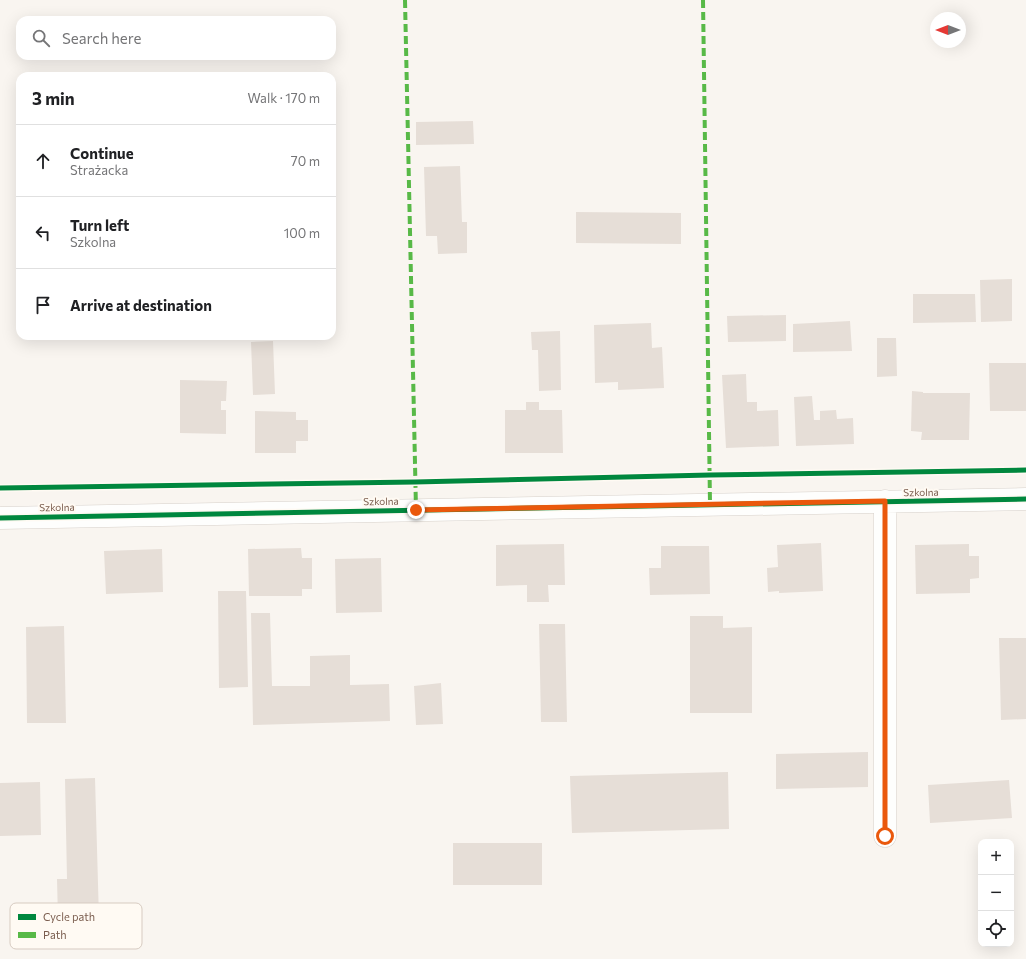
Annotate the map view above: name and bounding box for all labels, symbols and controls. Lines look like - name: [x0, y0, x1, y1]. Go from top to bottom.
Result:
- north arrow: [930, 12, 966, 48]
- search box: [16, 16, 336, 60]
- icon: search: [30, 27, 52, 49]
- text: Search here: [62, 29, 141, 47]
- text: 3 min: [32, 88, 75, 109]
- text: Walk · 170 m: [248, 90, 320, 106]
- text: Continue: [70, 144, 134, 162]
- icon: ahead: [32, 150, 54, 172]
- text: 70 m: [291, 153, 320, 169]
- text: Strażacka: [70, 162, 128, 178]
- text: Turn left: [70, 216, 129, 234]
- icon: left: [32, 222, 54, 244]
- text: 100 m: [284, 225, 320, 241]
- text: Szkolna: [70, 234, 116, 250]
- icon: arrive: [32, 294, 54, 316]
- text: Arrive at destination: [70, 296, 212, 314]
- street label: Szkolna: [903, 486, 939, 498]
- street label: Szkolna: [363, 495, 399, 507]
- street label: Szkolna: [39, 501, 75, 513]
- route end: [407, 501, 425, 519]
- route start: [876, 827, 894, 845]
- map controls: [978, 839, 1014, 947]
- button: +: [978, 839, 1014, 875]
- button: −: [978, 875, 1014, 911]
- legend: [10, 903, 142, 949]
- text: Cycle path: [43, 910, 95, 923]
- button: locate: [978, 911, 1014, 947]
- text: Path: [43, 928, 66, 941]

